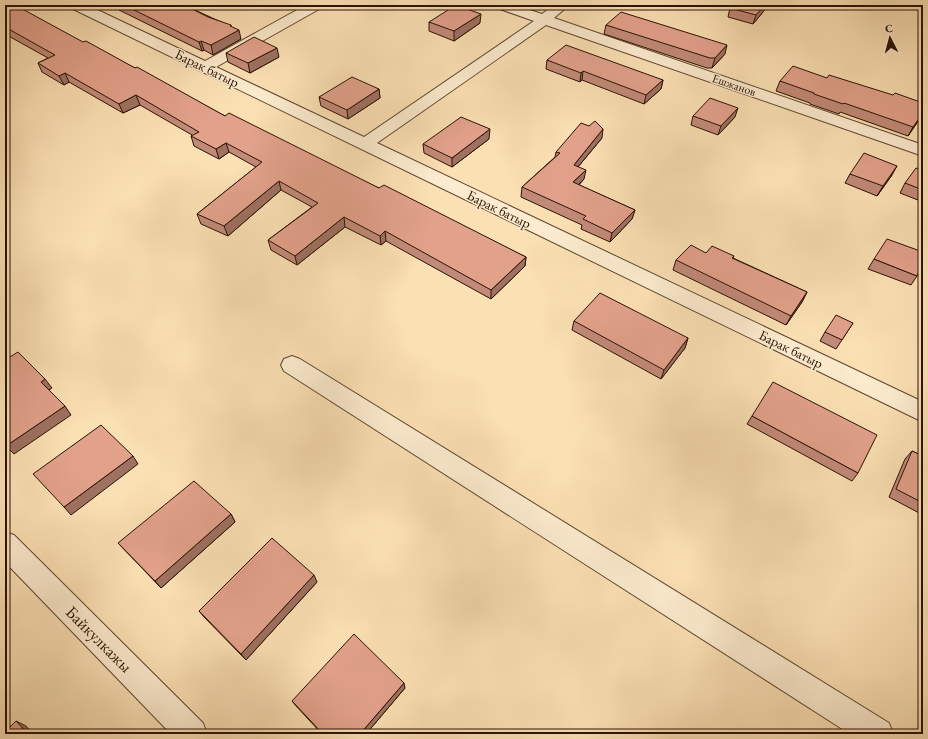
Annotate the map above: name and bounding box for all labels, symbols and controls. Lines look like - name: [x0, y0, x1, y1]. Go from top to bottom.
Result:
- north arrow: [870, 18, 910, 58]
- text: С: [884, 21, 894, 35]
- street label: Барак батыр: [172, 45, 242, 91]
- street label: Ешжанов: [710, 70, 758, 100]
- street label: Барак батыр: [464, 186, 534, 232]
- street label: Барак батыр: [756, 326, 826, 372]
- street label: Байкулкажы: [61, 601, 137, 677]

